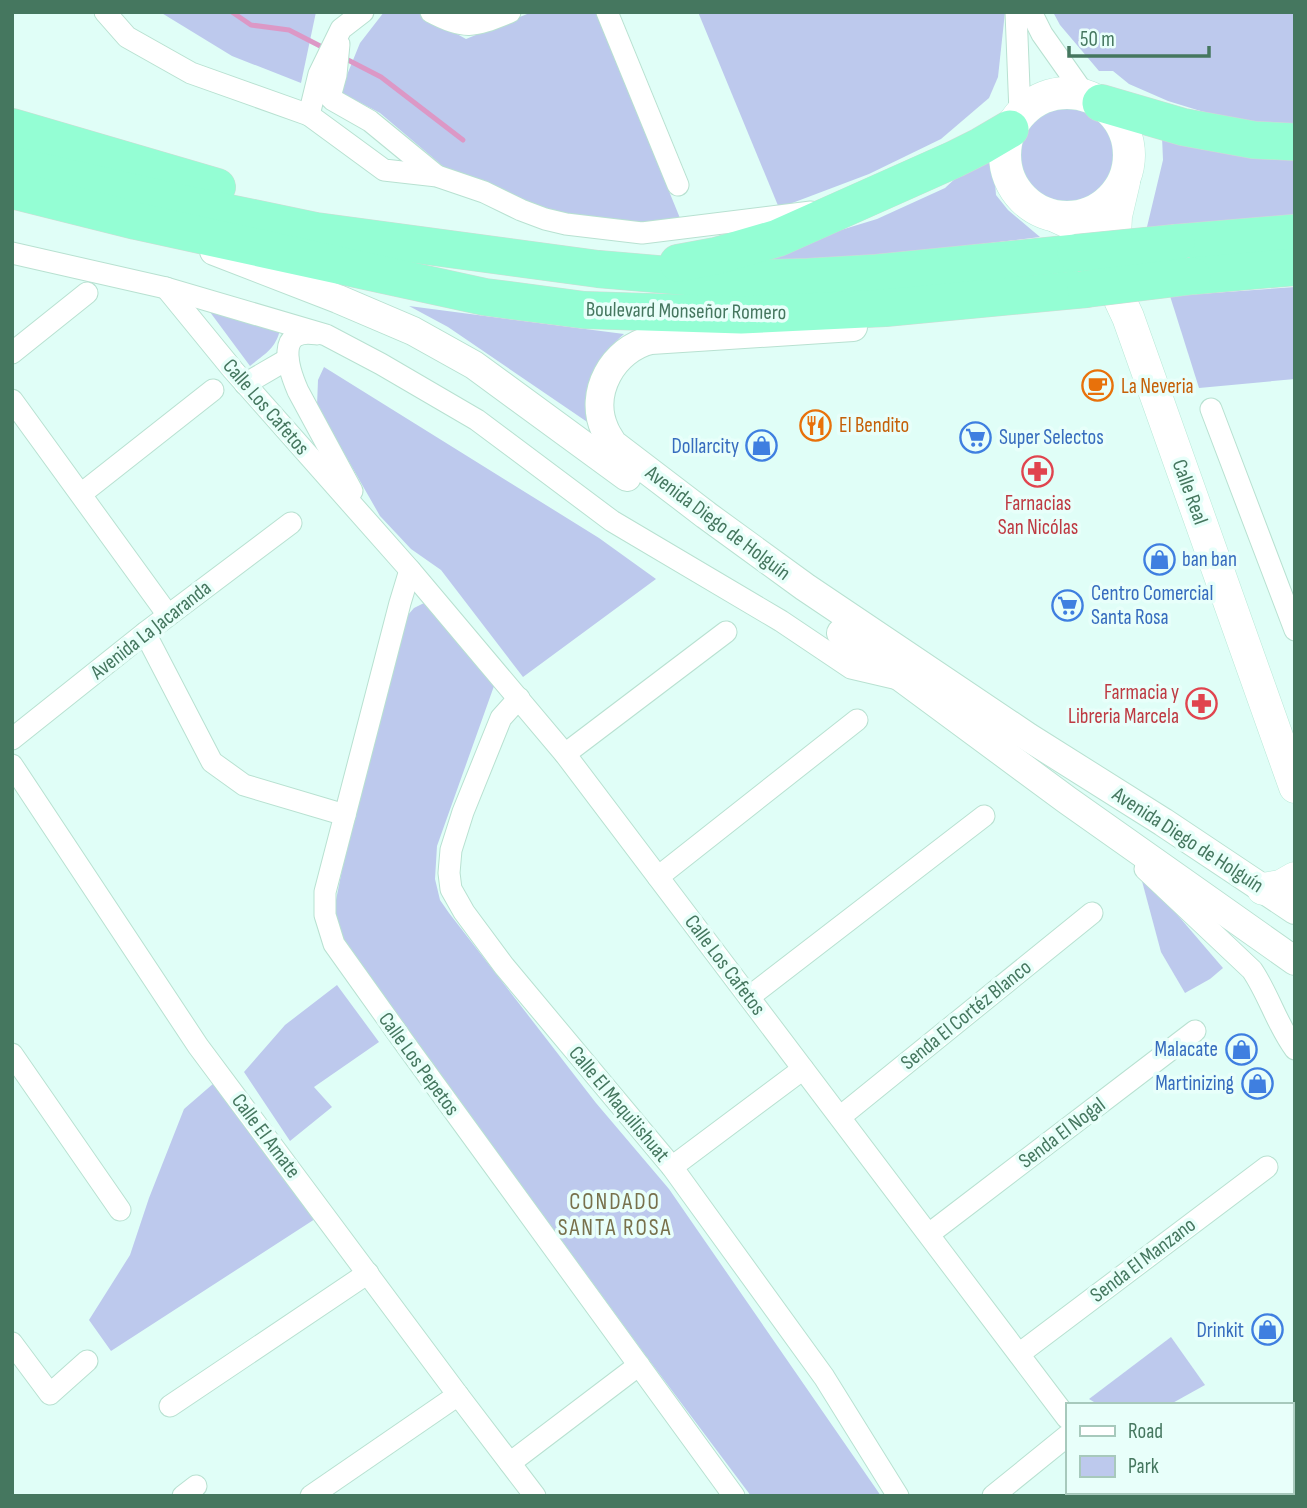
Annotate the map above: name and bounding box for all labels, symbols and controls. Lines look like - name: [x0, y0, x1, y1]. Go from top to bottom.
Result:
- scale bar: [1069, 14, 1209, 58]
- text: 50 m: [1080, 27, 1115, 52]
- street label: Boulevard Monseñor Romero: [586, 297, 786, 325]
- street label: Calle Los Cafetos: [218, 354, 314, 460]
- cafe icon: La Neveria: [1081, 369, 1115, 403]
- place label: La Neveria: [1121, 374, 1194, 399]
- restaurant icon: El Bendito: [799, 408, 833, 442]
- place label: El Bendito: [839, 413, 909, 438]
- supermarket icon: Super Selectos: [959, 420, 993, 454]
- place label: Super Selectos: [999, 425, 1104, 450]
- shop icon: Dollarcity: [745, 429, 779, 463]
- place label: Dollarcity: [672, 434, 739, 459]
- pharmacy icon: Farnacias San Nicólas: [1021, 454, 1055, 488]
- street label: Calle Real: [1167, 456, 1213, 528]
- street label: Avenida Diego de Holguín: [640, 460, 795, 586]
- place label: Farnacias San Nicólas: [998, 491, 1078, 540]
- shop icon: ban ban: [1142, 542, 1176, 576]
- place label: ban ban: [1182, 547, 1237, 572]
- street label: Avenida La Jacaranda: [85, 575, 216, 685]
- place label: Centro Comercial Santa Rosa: [1091, 581, 1213, 630]
- supermarket icon: Centro Comercial Santa Rosa: [1051, 588, 1085, 622]
- place label: Farmacia y Libreria Marcela: [1068, 680, 1179, 729]
- pharmacy icon: Farmacia y Libreria Marcela: [1185, 687, 1219, 721]
- street label: Avenida Diego de Holguín: [1107, 781, 1268, 898]
- street label: Calle Los Cafetos: [679, 910, 771, 1020]
- street label: Senda El Cortéz Blanco: [896, 955, 1036, 1075]
- street label: Calle Los Pepetos: [373, 1007, 465, 1121]
- shop icon: Malacate: [1224, 1032, 1258, 1066]
- place label: Malacate: [1155, 1037, 1218, 1062]
- street label: Calle El Maquilishuat: [563, 1041, 675, 1167]
- shop icon: Martinizing: [1240, 1066, 1274, 1100]
- place label: Martinizing: [1155, 1071, 1234, 1096]
- street label: Calle El Amate: [226, 1089, 306, 1183]
- street label: Senda El Nogal: [1014, 1092, 1110, 1174]
- district label: CONDADO SANTA ROSA: [558, 1188, 672, 1242]
- street label: Senda El Manzano: [1085, 1212, 1201, 1308]
- shop icon: Drinkit: [1250, 1313, 1284, 1347]
- place label: Drinkit: [1196, 1318, 1244, 1343]
- legend: [1066, 1403, 1293, 1494]
- text: Road: [1128, 1419, 1163, 1444]
- text: Park: [1128, 1454, 1159, 1479]

